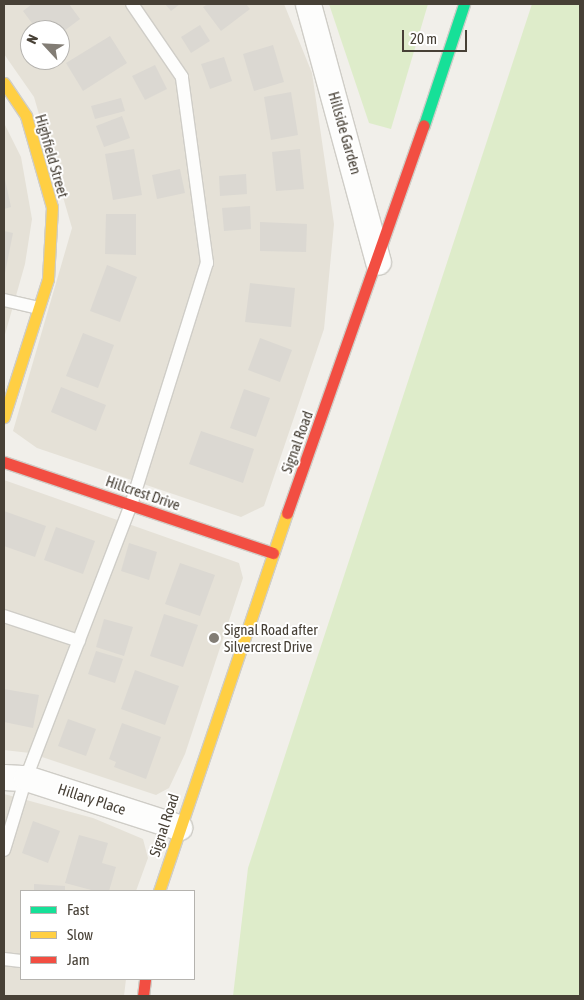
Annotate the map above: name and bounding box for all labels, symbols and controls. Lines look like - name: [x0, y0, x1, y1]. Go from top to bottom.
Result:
- north arrow: [20, 20, 70, 70]
- scale bar: [404, 20, 469, 52]
- text: 20 m: [410, 30, 437, 47]
- text: N: [23, 32, 41, 46]
- street label: Hillside Garden: [325, 89, 365, 177]
- street label: Highfield Street: [31, 112, 73, 200]
- street label: Signal Road: [277, 408, 317, 476]
- street label: Hillcrest Drive: [103, 472, 183, 514]
- place label: Signal Road after Silvercrest Drive: [224, 620, 318, 655]
- marker: Signal Road after Silvercrest Drive: [208, 632, 220, 644]
- street label: Hillary Place: [56, 780, 128, 818]
- street label: Signal Road: [145, 791, 183, 859]
- legend: [20, 890, 195, 980]
- text: Fast: [67, 901, 89, 918]
- text: Slow: [67, 926, 93, 943]
- text: Jam: [67, 951, 90, 968]

